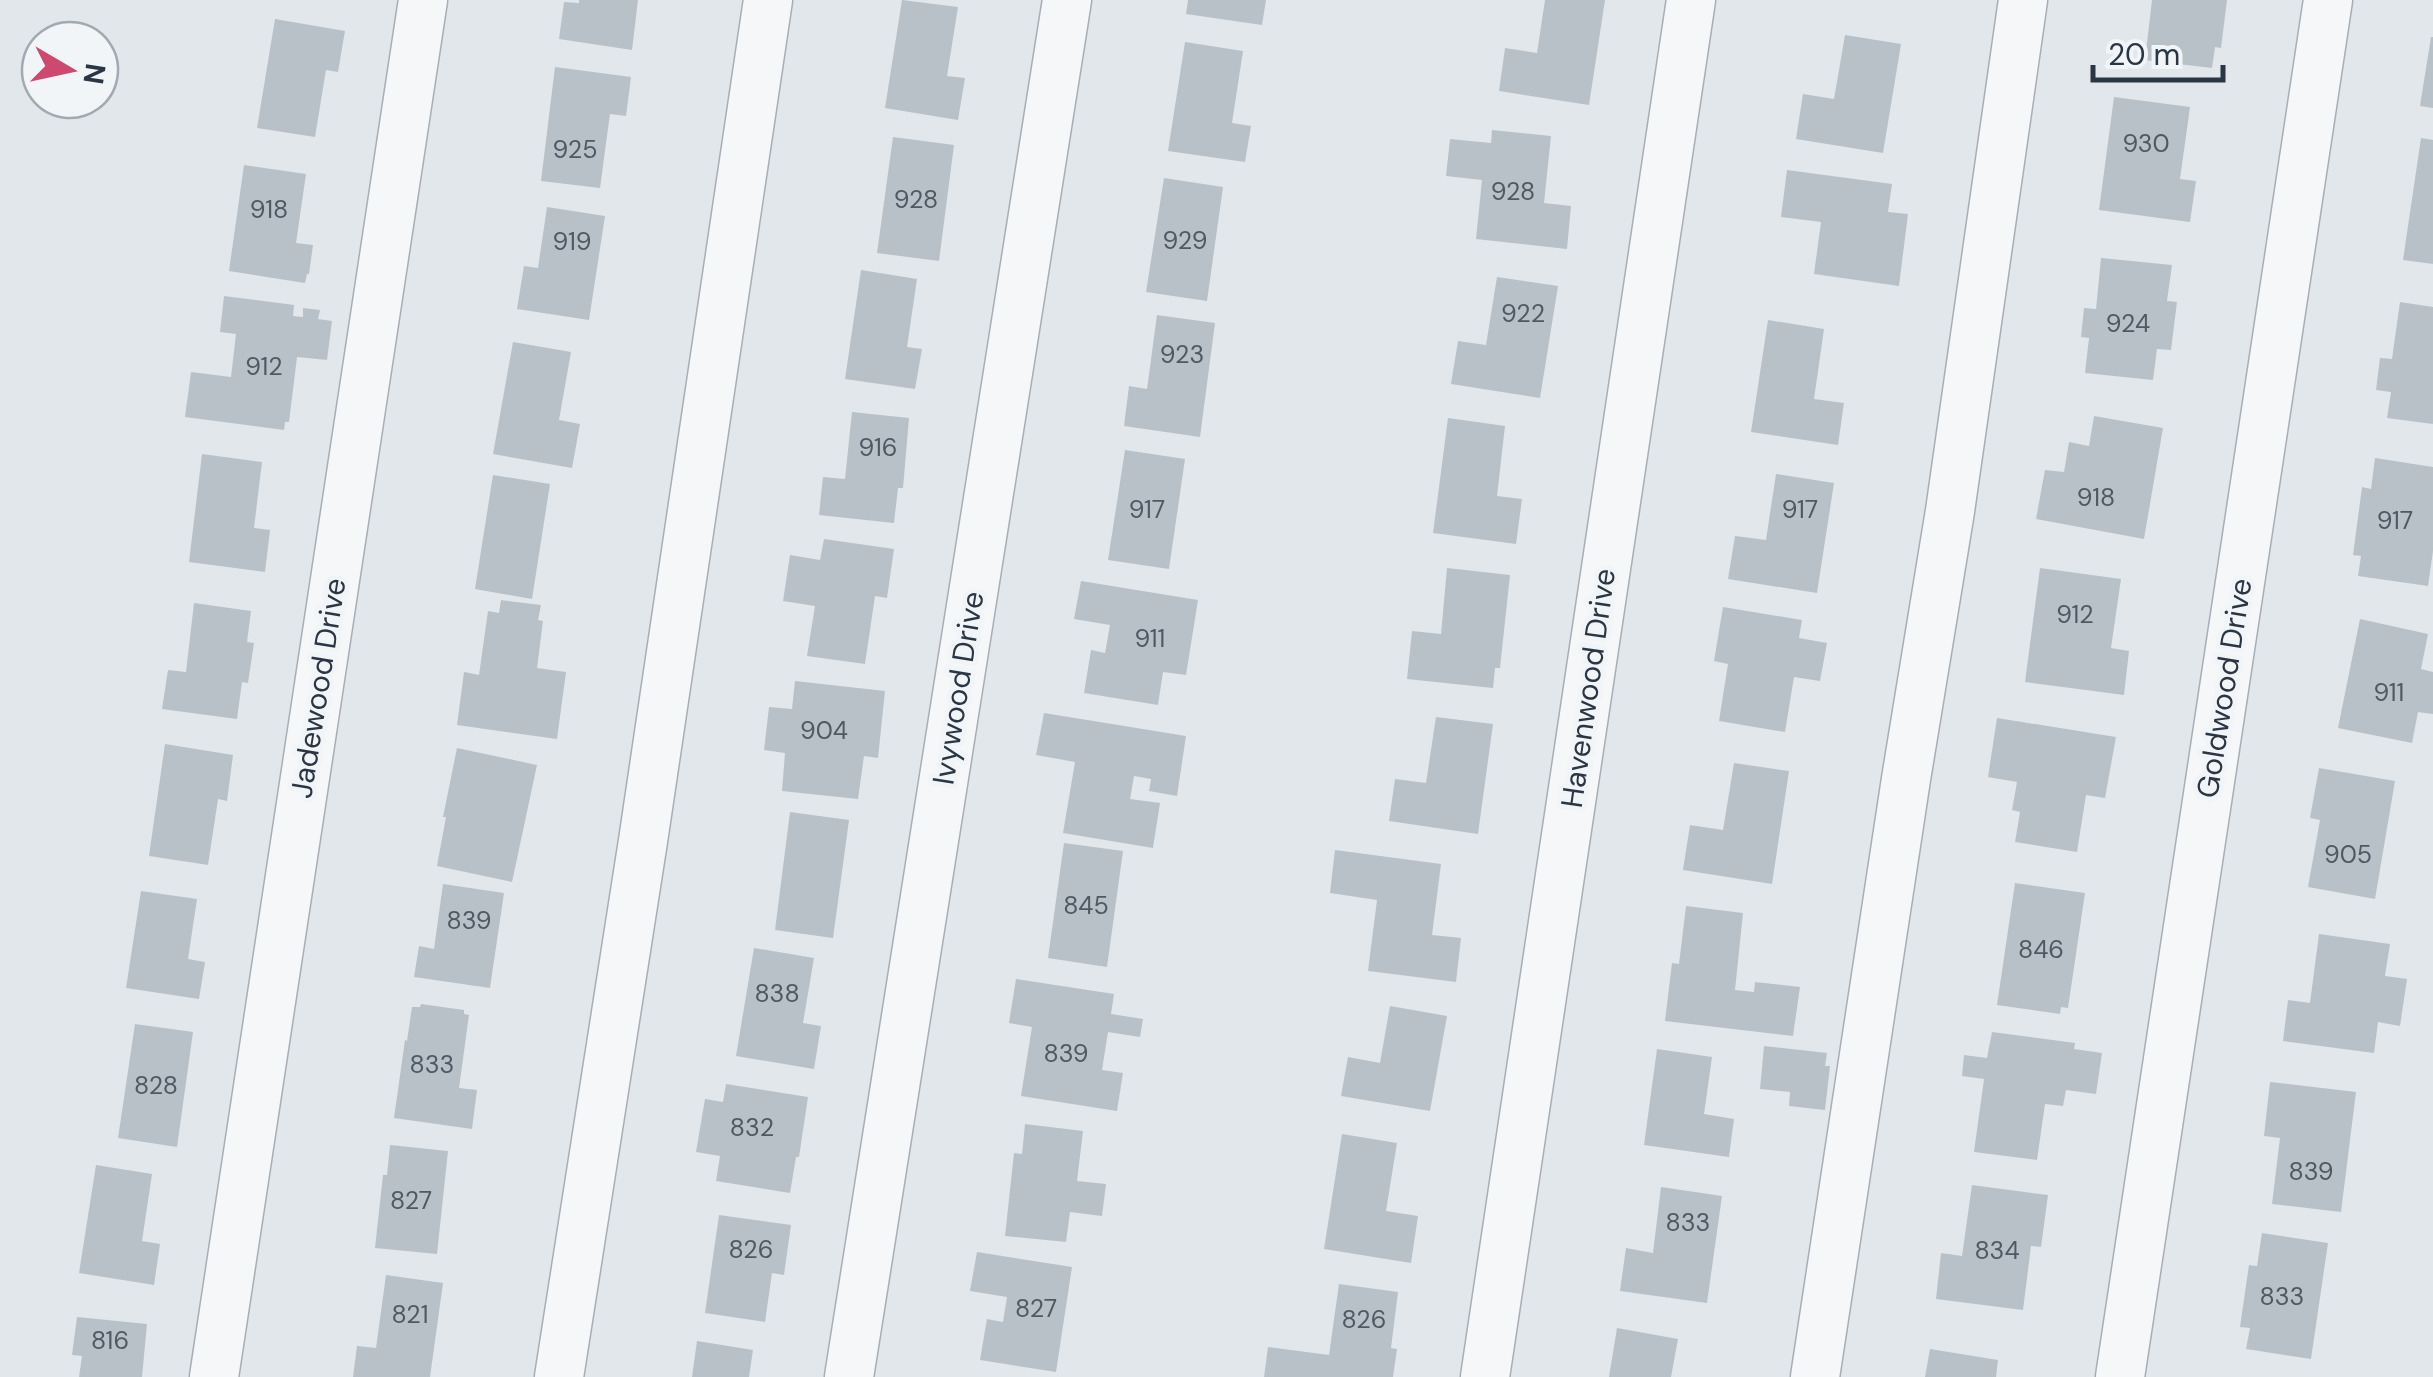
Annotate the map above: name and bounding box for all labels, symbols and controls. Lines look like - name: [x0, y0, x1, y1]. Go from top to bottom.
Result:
- north arrow: [20, 20, 120, 120]
- scale bar: [2093, 20, 2223, 82]
- text: 20 m: [2108, 35, 2180, 74]
- text: N: [74, 61, 114, 87]
- house number: 930: [2122, 127, 2170, 160]
- house number: 925: [553, 133, 597, 166]
- house number: 928: [1491, 175, 1535, 208]
- house number: 928: [894, 183, 938, 216]
- house number: 918: [250, 193, 288, 226]
- house number: 929: [1162, 224, 1208, 257]
- house number: 919: [553, 225, 591, 258]
- house number: 922: [1501, 297, 1545, 330]
- house number: 924: [2106, 307, 2150, 340]
- house number: 923: [1160, 338, 1204, 371]
- house number: 912: [245, 350, 283, 383]
- house number: 916: [859, 431, 897, 464]
- house number: 918: [2077, 481, 2115, 514]
- house number: 917: [1129, 493, 1165, 526]
- house number: 917: [1782, 493, 1818, 526]
- house number: 917: [2377, 504, 2413, 537]
- street label: Havenwood Drive: [1552, 566, 1624, 810]
- street label: Jadewood Drive: [281, 575, 355, 801]
- street label: Goldwood Drive: [2187, 575, 2261, 801]
- street label: Ivywood Drive: [923, 589, 993, 787]
- house number: 912: [2056, 598, 2094, 631]
- house number: 911: [1135, 622, 1165, 655]
- house number: 911: [2374, 676, 2404, 709]
- house number: 904: [800, 714, 848, 747]
- house number: 905: [2324, 838, 2372, 871]
- house number: 845: [1063, 889, 1109, 922]
- house number: 839: [447, 904, 491, 937]
- house number: 846: [2018, 933, 2064, 966]
- house number: 838: [754, 977, 800, 1010]
- house number: 839: [1044, 1037, 1088, 1070]
- house number: 833: [410, 1048, 454, 1081]
- house number: 828: [134, 1069, 178, 1102]
- house number: 832: [730, 1111, 774, 1144]
- house number: 839: [2289, 1155, 2333, 1188]
- house number: 827: [390, 1184, 432, 1217]
- house number: 833: [1666, 1206, 1710, 1239]
- house number: 826: [729, 1233, 773, 1266]
- house number: 834: [1974, 1234, 2020, 1267]
- house number: 833: [2260, 1280, 2304, 1313]
- house number: 827: [1015, 1292, 1057, 1325]
- house number: 821: [392, 1298, 428, 1331]
- house number: 826: [1342, 1303, 1386, 1336]
- house number: 816: [91, 1324, 129, 1357]

